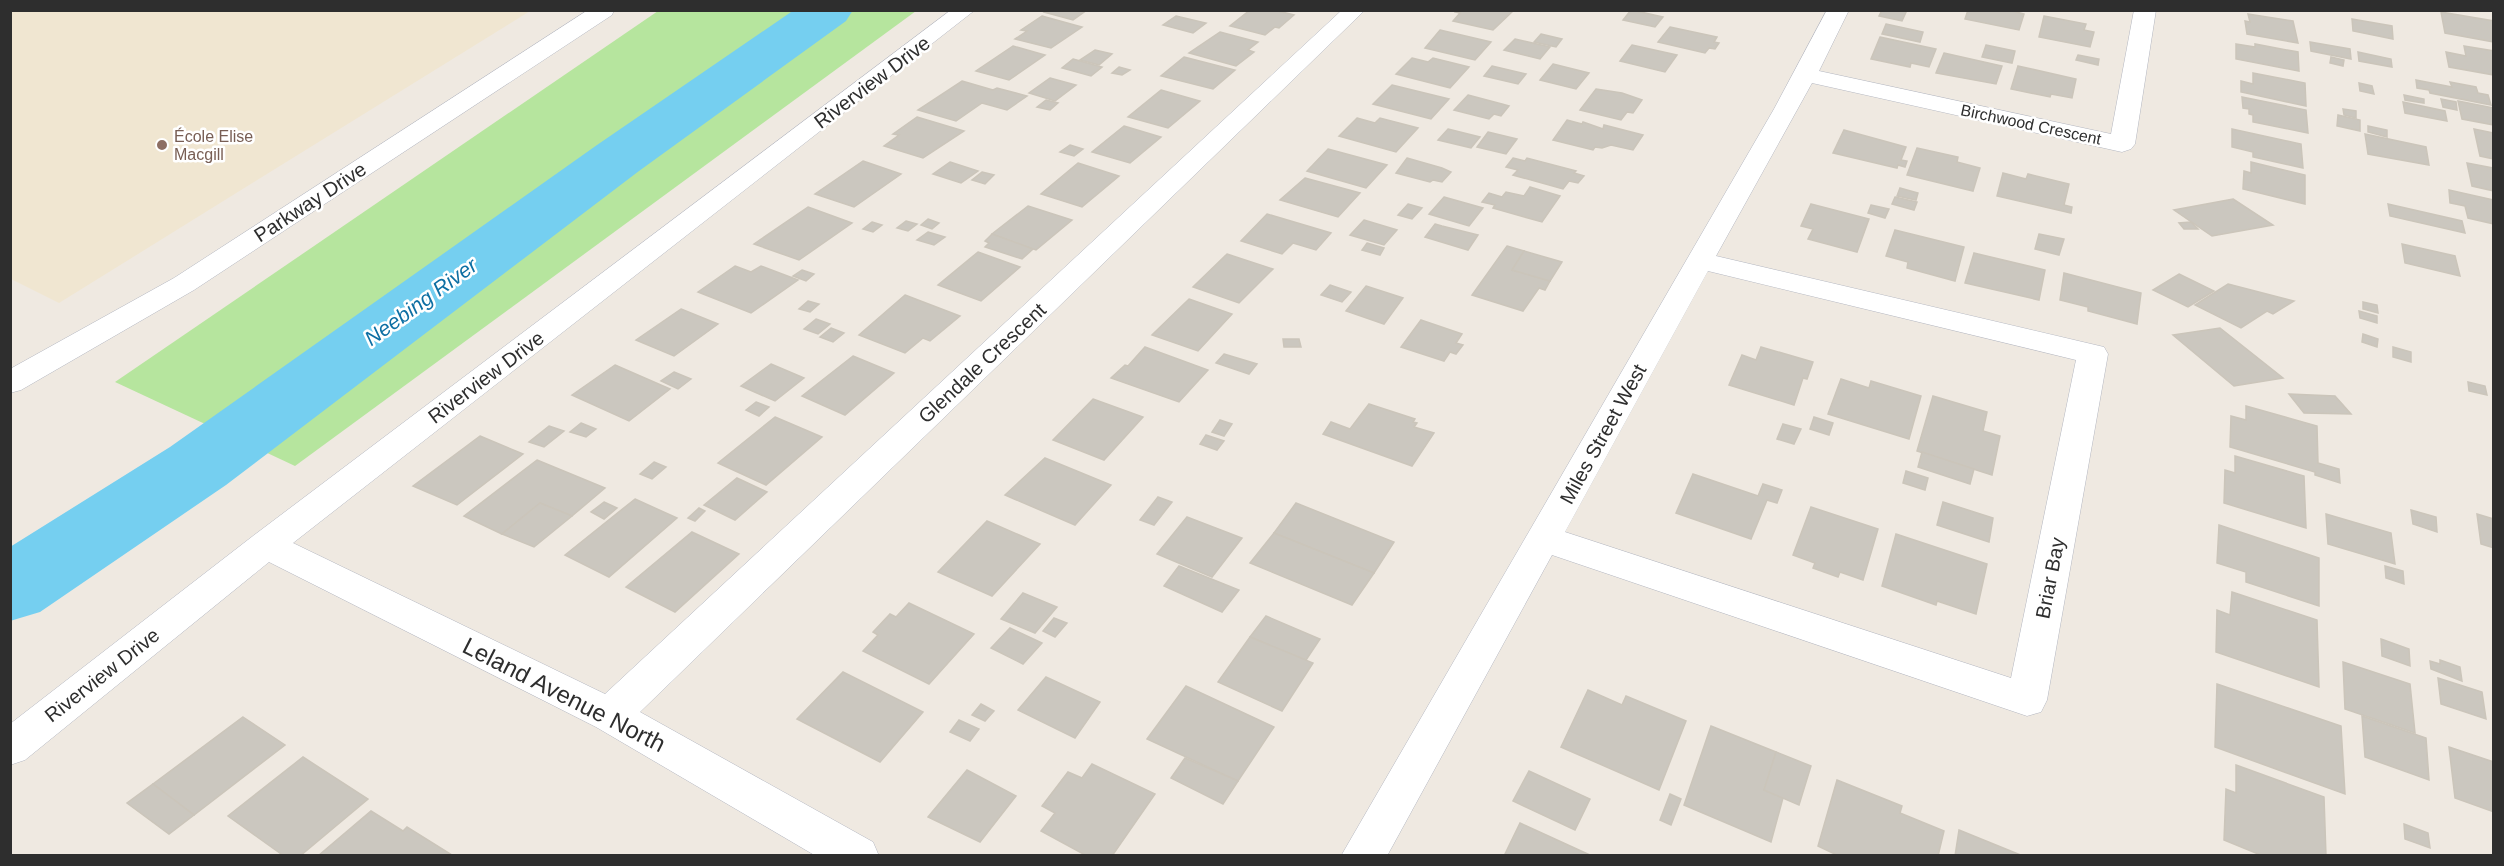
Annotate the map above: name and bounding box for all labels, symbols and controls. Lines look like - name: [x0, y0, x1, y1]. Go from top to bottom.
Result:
- street label: Riverview Drive: [810, 31, 934, 133]
- street label: Birchwood Crescent: [1959, 101, 2103, 148]
- place label: École Elise Macgill: [174, 127, 253, 163]
- marker: École Elise Macgill: [155, 138, 169, 152]
- street label: Parkway Drive: [250, 158, 370, 246]
- water label: Neebing River: [360, 253, 482, 350]
- street label: Glendale Crescent: [914, 298, 1050, 428]
- street label: Riverview Drive: [424, 326, 548, 428]
- street label: Miles Street West: [1555, 360, 1651, 508]
- street label: Briar Bay: [2031, 536, 2069, 620]
- street label: Riverview Drive: [40, 624, 164, 726]
- street label: Leland Avenue North: [458, 632, 670, 757]

